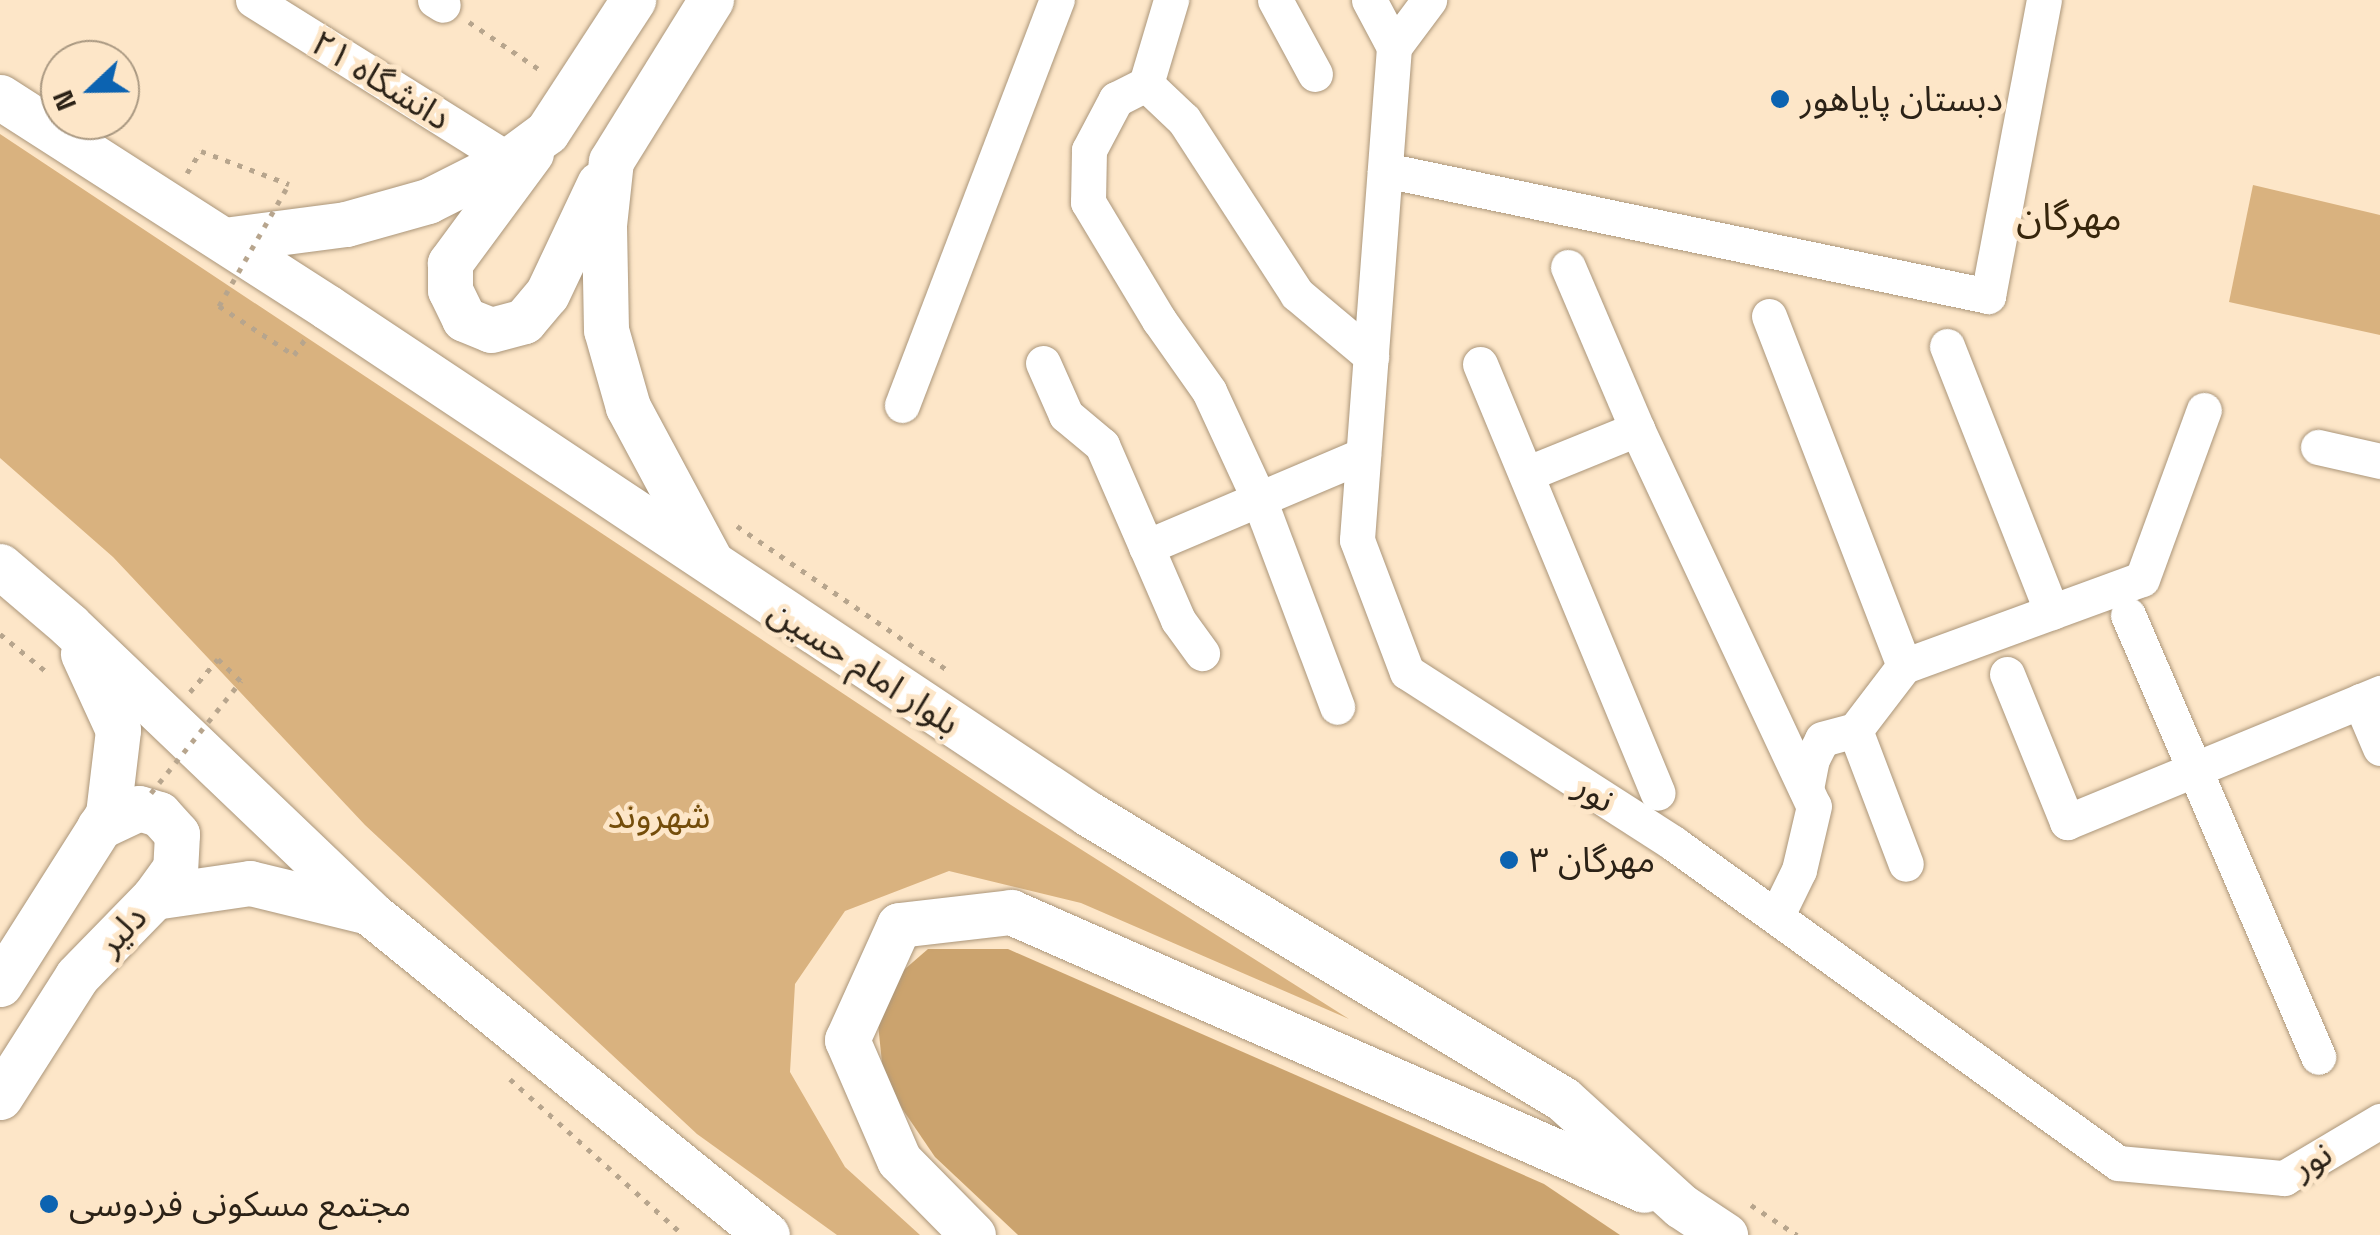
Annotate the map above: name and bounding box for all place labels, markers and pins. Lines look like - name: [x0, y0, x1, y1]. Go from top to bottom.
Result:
- place label: دبستان پایاهور: [1800, 78, 2003, 120]
- marker: دبستان پایاهور: [1769, 88, 1791, 110]
- place label: مهرگان ۳: [1529, 839, 1655, 881]
- marker: مهرگان ۳: [1498, 849, 1520, 871]
- place label: مجتمع مسکونی فردوسی: [69, 1183, 411, 1225]
- marker: مجتمع مسکونی فردوسی: [38, 1193, 60, 1215]

